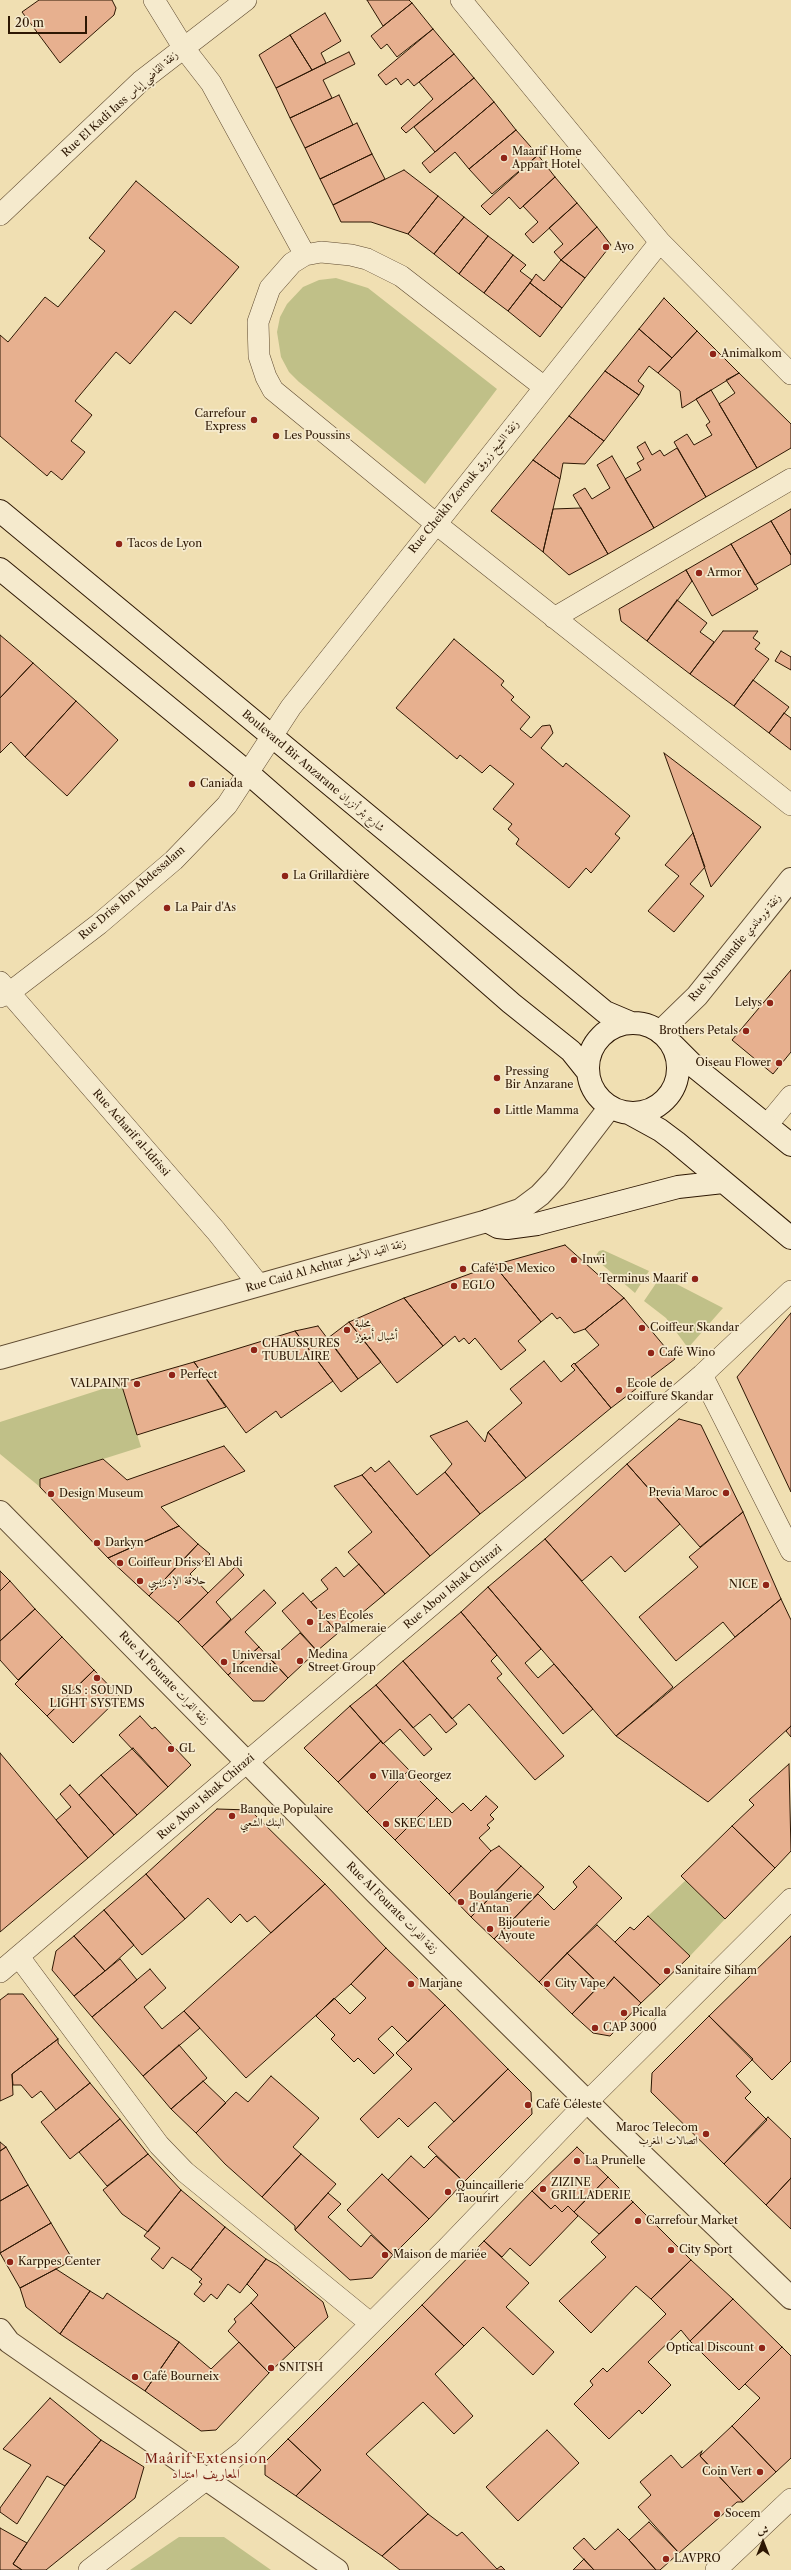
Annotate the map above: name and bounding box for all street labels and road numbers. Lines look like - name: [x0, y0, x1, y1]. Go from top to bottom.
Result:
- street label: Rue El Kadi Iass زنقة القاضي إياس: [59, 48, 181, 160]
- street label: Rue Cheikh Zerouk زنقة الشيخ زروق: [406, 418, 522, 556]
- street label: Boulevard Bir Anzarane شارع بئر أنزران: [239, 707, 387, 835]
- street label: Rue Driss Ibn Abdessalam: [76, 843, 188, 943]
- street label: Rue Normandie زنقة نورماندي: [686, 891, 784, 1005]
- street label: Rue Acharif al-Idrissi: [90, 1087, 172, 1179]
- street label: Rue Caid Al Achtar زنقة القيد الأشطر: [244, 1237, 408, 1295]
- street label: Rue Abou Ishak Chirazi: [401, 1542, 505, 1632]
- street label: Rue Al Fourate زنقة الفرات: [116, 1629, 212, 1727]
- street label: Rue Abou Ishak Chirazi: [155, 1751, 257, 1843]
- street label: Rue Al Fourate زنقة الفرات: [343, 1859, 441, 1957]

